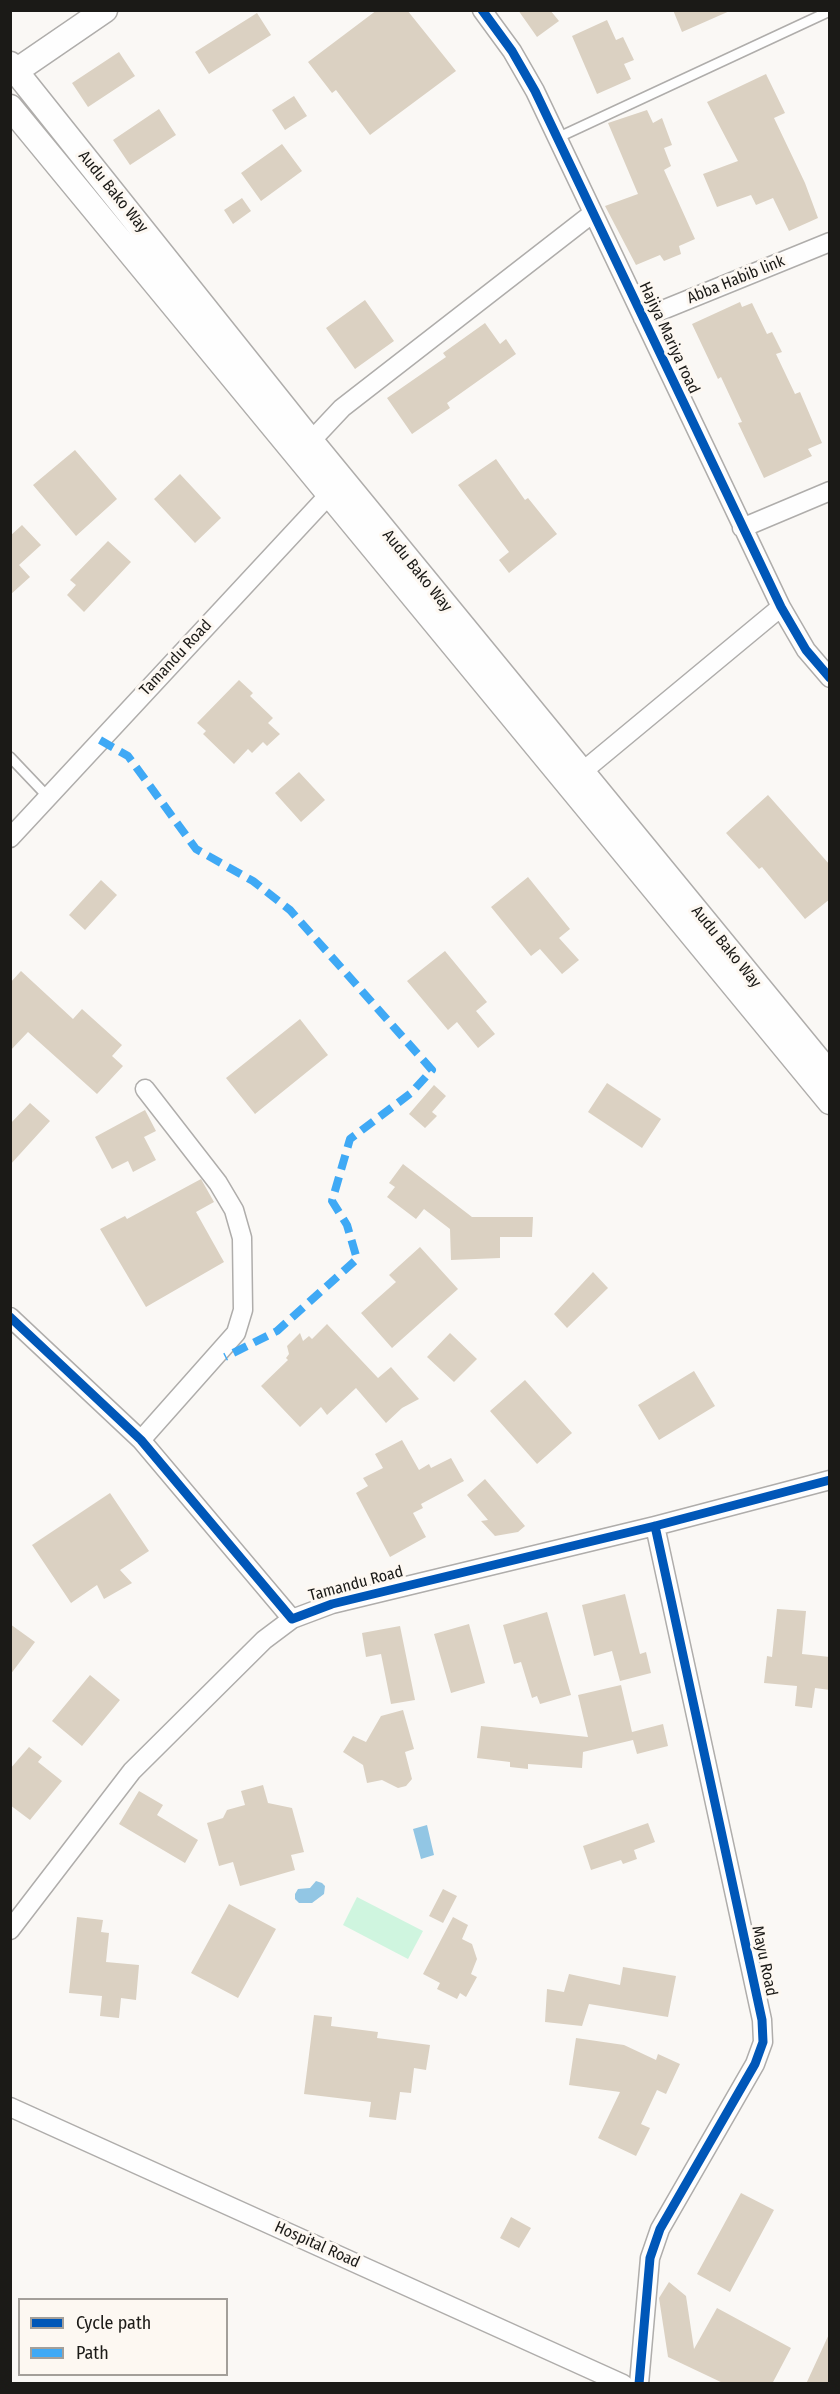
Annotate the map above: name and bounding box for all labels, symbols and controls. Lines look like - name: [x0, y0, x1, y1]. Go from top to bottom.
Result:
- street label: Audu Bako Way: [74, 147, 152, 237]
- street label: Abba Habib link: [684, 252, 788, 308]
- street label: Hajiya Mariya road: [635, 279, 703, 397]
- street label: Audu Bako Way: [378, 526, 456, 616]
- street label: Tamandu Road: [136, 616, 216, 700]
- street label: Audu Bako Way: [687, 902, 765, 992]
- street label: Tamandu Road: [307, 1562, 405, 1606]
- street label: Mayu Road: [747, 1924, 781, 1998]
- street label: Hospital Road: [271, 2218, 363, 2272]
- legend: [18, 2298, 228, 2376]
- text: Cycle path: [76, 2312, 151, 2334]
- text: Path: [76, 2342, 109, 2364]

